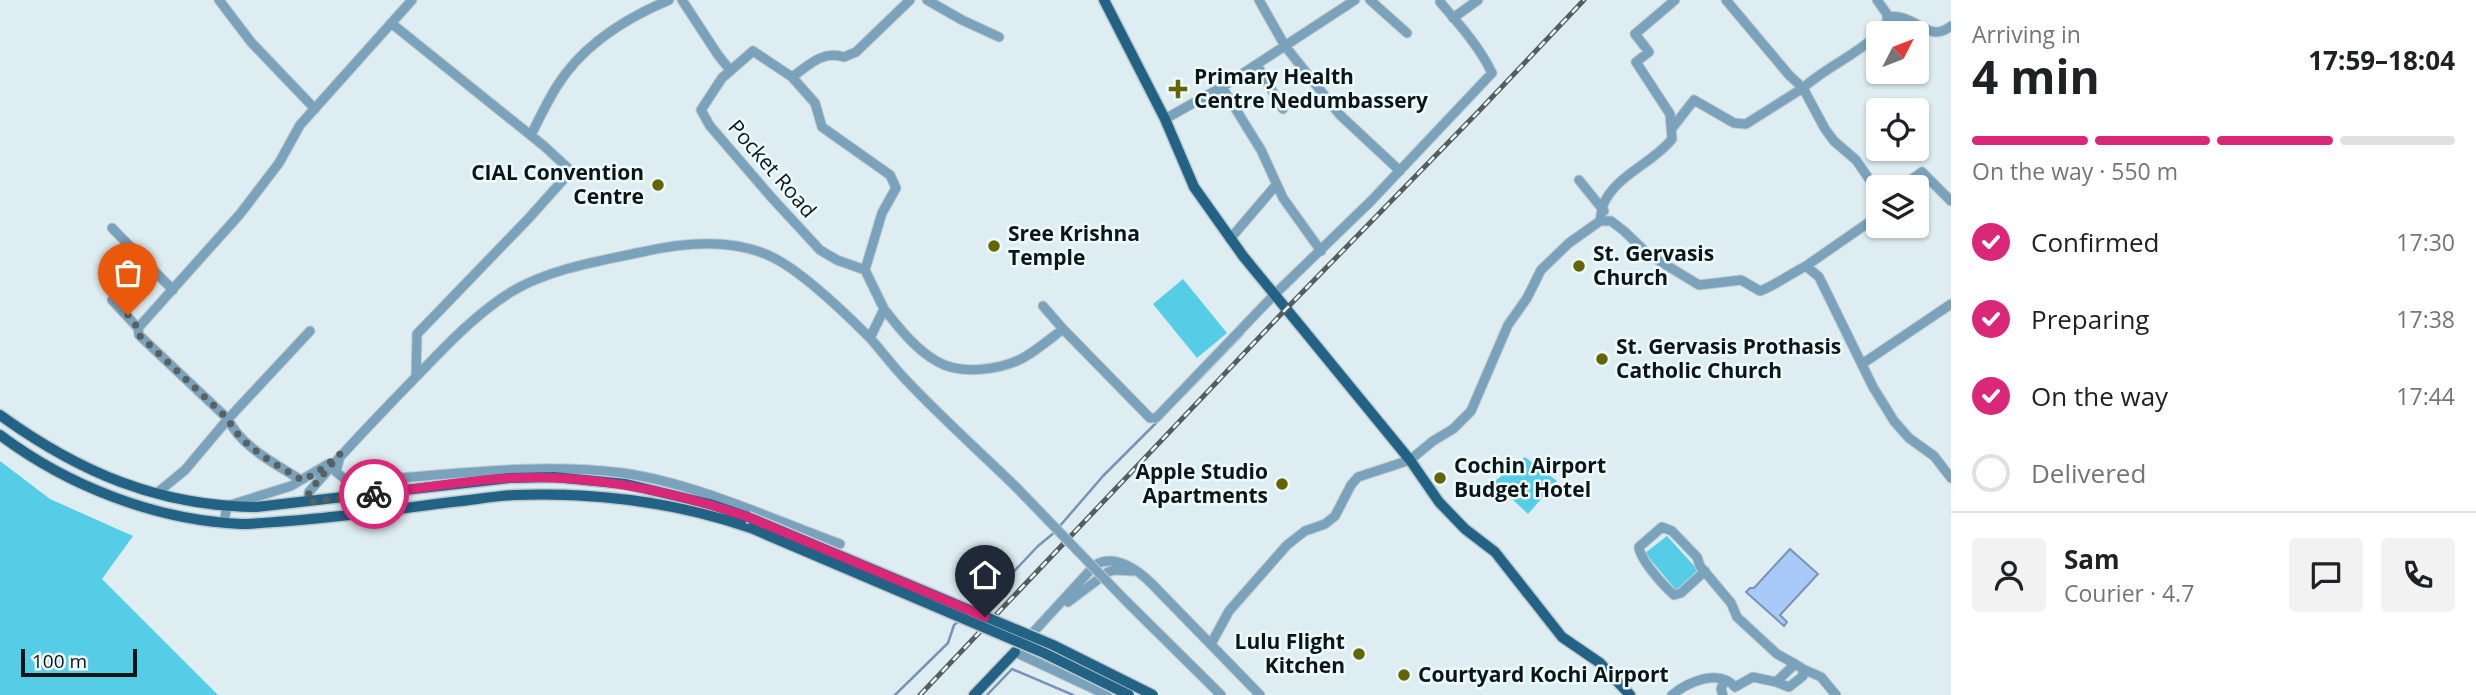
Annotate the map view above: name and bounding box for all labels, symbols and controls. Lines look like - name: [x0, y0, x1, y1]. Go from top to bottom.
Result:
- text: Arriving in: [1972, 18, 2081, 50]
- north arrow: [1866, 21, 1928, 84]
- map controls: [1866, 21, 1929, 238]
- text: 17:59–18:04: [2308, 42, 2455, 78]
- text: 4 min: [1972, 45, 2100, 107]
- place label: Primary Health Centre Nedumbassery: [1194, 62, 1428, 114]
- marker: Primary Health Centre Nedumbassery: [1168, 79, 1188, 99]
- button: locate: [1866, 98, 1929, 161]
- street label: Pocket Road: [722, 113, 823, 223]
- text: On the way · 550 m: [1972, 155, 2178, 187]
- place label: CIAL Convention Centre: [471, 158, 644, 210]
- button: layers: [1866, 175, 1929, 238]
- marker: CIAL Convention Centre: [650, 177, 666, 193]
- place label: Sree Krishna Temple: [1008, 219, 1140, 271]
- icon: check: [1972, 223, 2010, 261]
- text: Confirmed: [2031, 224, 2159, 260]
- text: 17:30: [2396, 226, 2455, 258]
- marker: Sree Krishna Temple: [986, 238, 1002, 254]
- place label: St. Gervasis Church: [1593, 239, 1714, 291]
- pin: [98, 243, 158, 315]
- icon: bag: [109, 254, 147, 292]
- marker: St. Gervasis Church: [1571, 258, 1587, 274]
- icon: check: [1972, 300, 2010, 338]
- text: Preparing: [2031, 301, 2149, 337]
- text: 17:38: [2396, 303, 2455, 335]
- place label: St. Gervasis Prothasis Catholic Church: [1616, 332, 1841, 384]
- marker: St. Gervasis Prothasis Catholic Church: [1594, 351, 1610, 367]
- icon: check: [1972, 377, 2010, 415]
- text: On the way: [2031, 378, 2168, 414]
- text: 17:44: [2396, 380, 2455, 412]
- place label: Cochin Airport Budget Hotel: [1454, 451, 1606, 503]
- text: Delivered: [2031, 455, 2146, 491]
- place label: Apple Studio Apartments: [1135, 457, 1268, 509]
- courier: [339, 459, 409, 529]
- marker: Cochin Airport Budget Hotel: [1432, 470, 1448, 486]
- icon: bike: [355, 475, 393, 513]
- marker: Apple Studio Apartments: [1274, 476, 1290, 492]
- button: person: [1972, 538, 2046, 612]
- button: chat: [2289, 538, 2363, 612]
- button: phone: [2381, 538, 2455, 612]
- text: Sam: [2064, 541, 2120, 577]
- pin: [955, 545, 1015, 617]
- icon: home: [966, 556, 1004, 594]
- text: Courier · 4.7: [2064, 577, 2194, 609]
- place label: Lulu Flight Kitchen: [1235, 627, 1345, 679]
- scale bar: [21, 646, 136, 678]
- marker: Lulu Flight Kitchen: [1351, 646, 1367, 662]
- text: 100 m: [32, 648, 87, 674]
- place label: Courtyard Kochi Airport: [1418, 660, 1669, 688]
- marker: Courtyard Kochi Airport: [1396, 667, 1412, 683]

